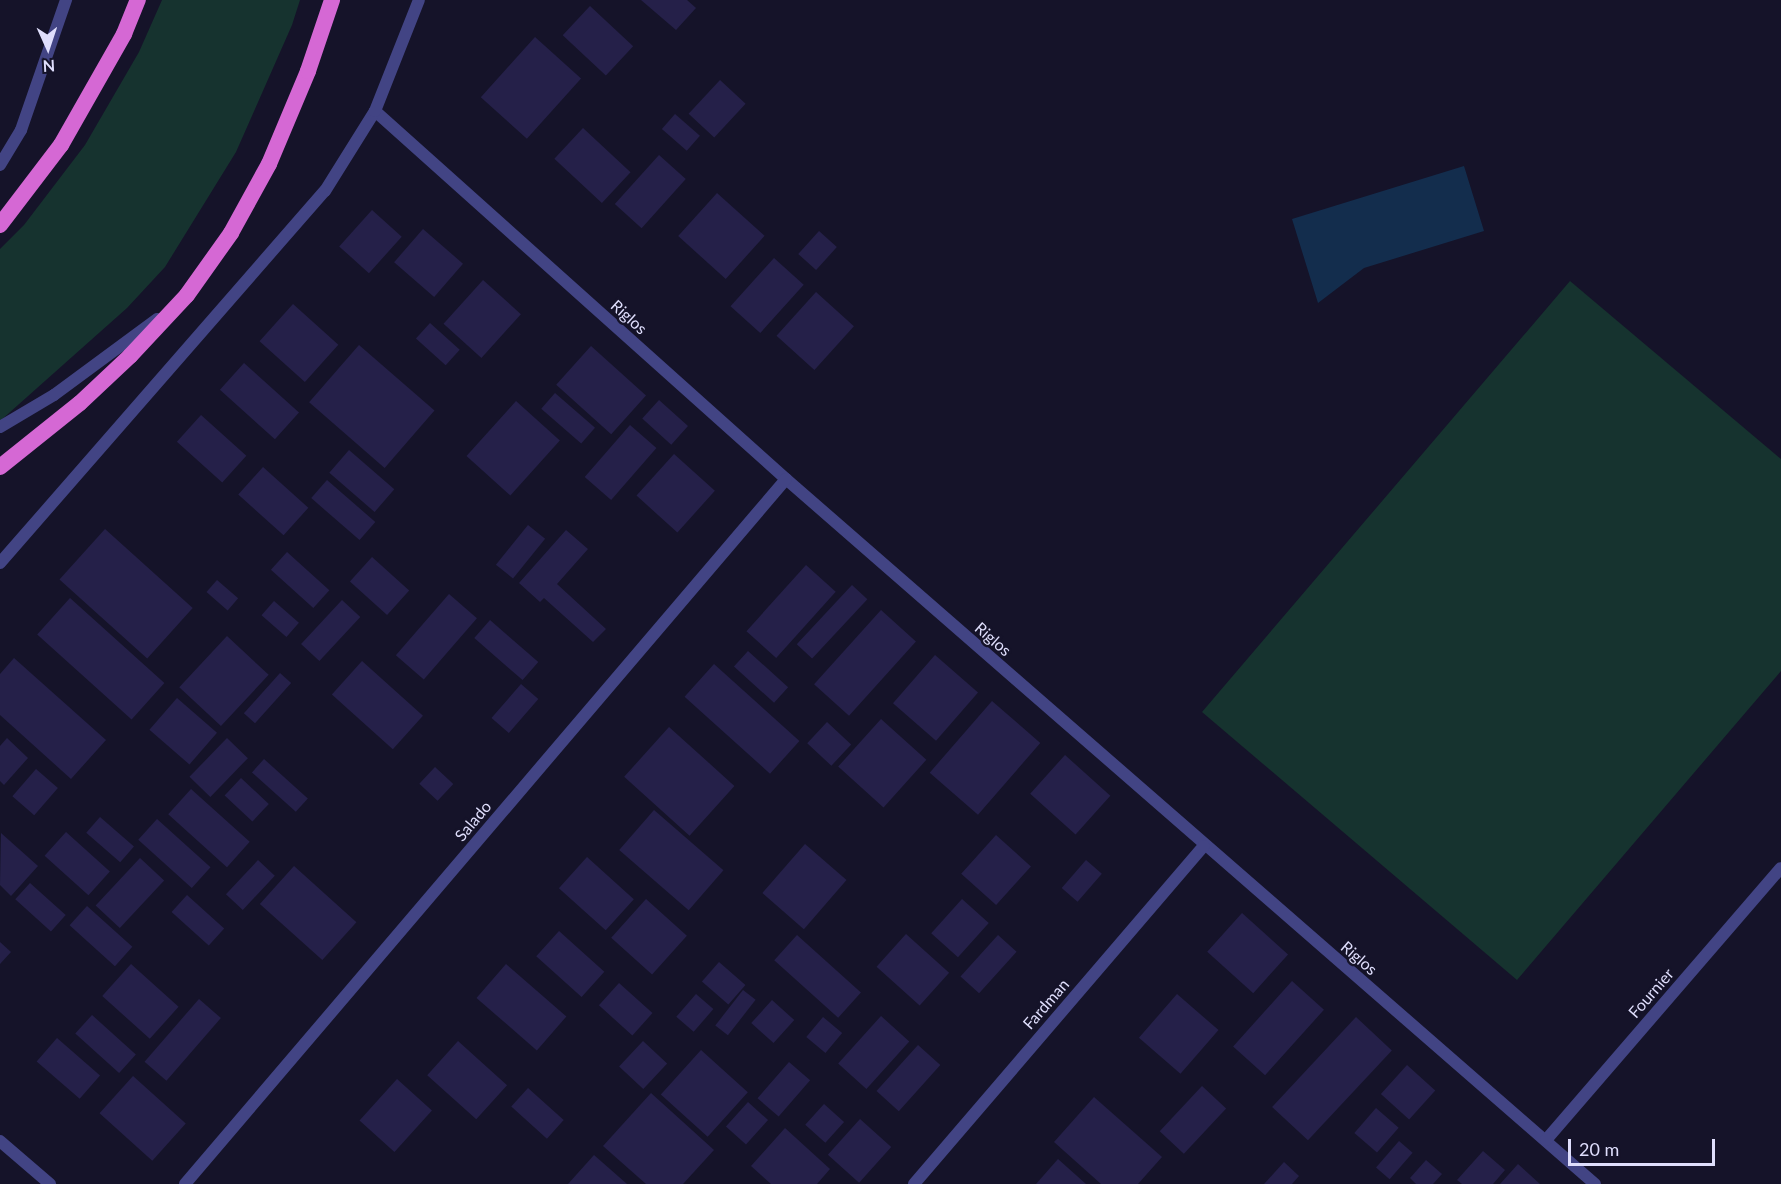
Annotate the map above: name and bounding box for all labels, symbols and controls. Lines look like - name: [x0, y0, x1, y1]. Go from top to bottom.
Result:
- north arrow: [18, 18, 78, 78]
- text: N: [42, 57, 56, 76]
- street label: Riglos: [607, 296, 651, 338]
- street label: Riglos: [971, 618, 1015, 660]
- street label: Salado: [451, 797, 495, 845]
- street label: Riglos: [1337, 937, 1381, 979]
- street label: Fournier: [1624, 964, 1678, 1022]
- street label: Fardman: [1019, 975, 1073, 1033]
- scale bar: [1571, 1127, 1718, 1165]
- text: 20 m: [1579, 1138, 1619, 1160]

